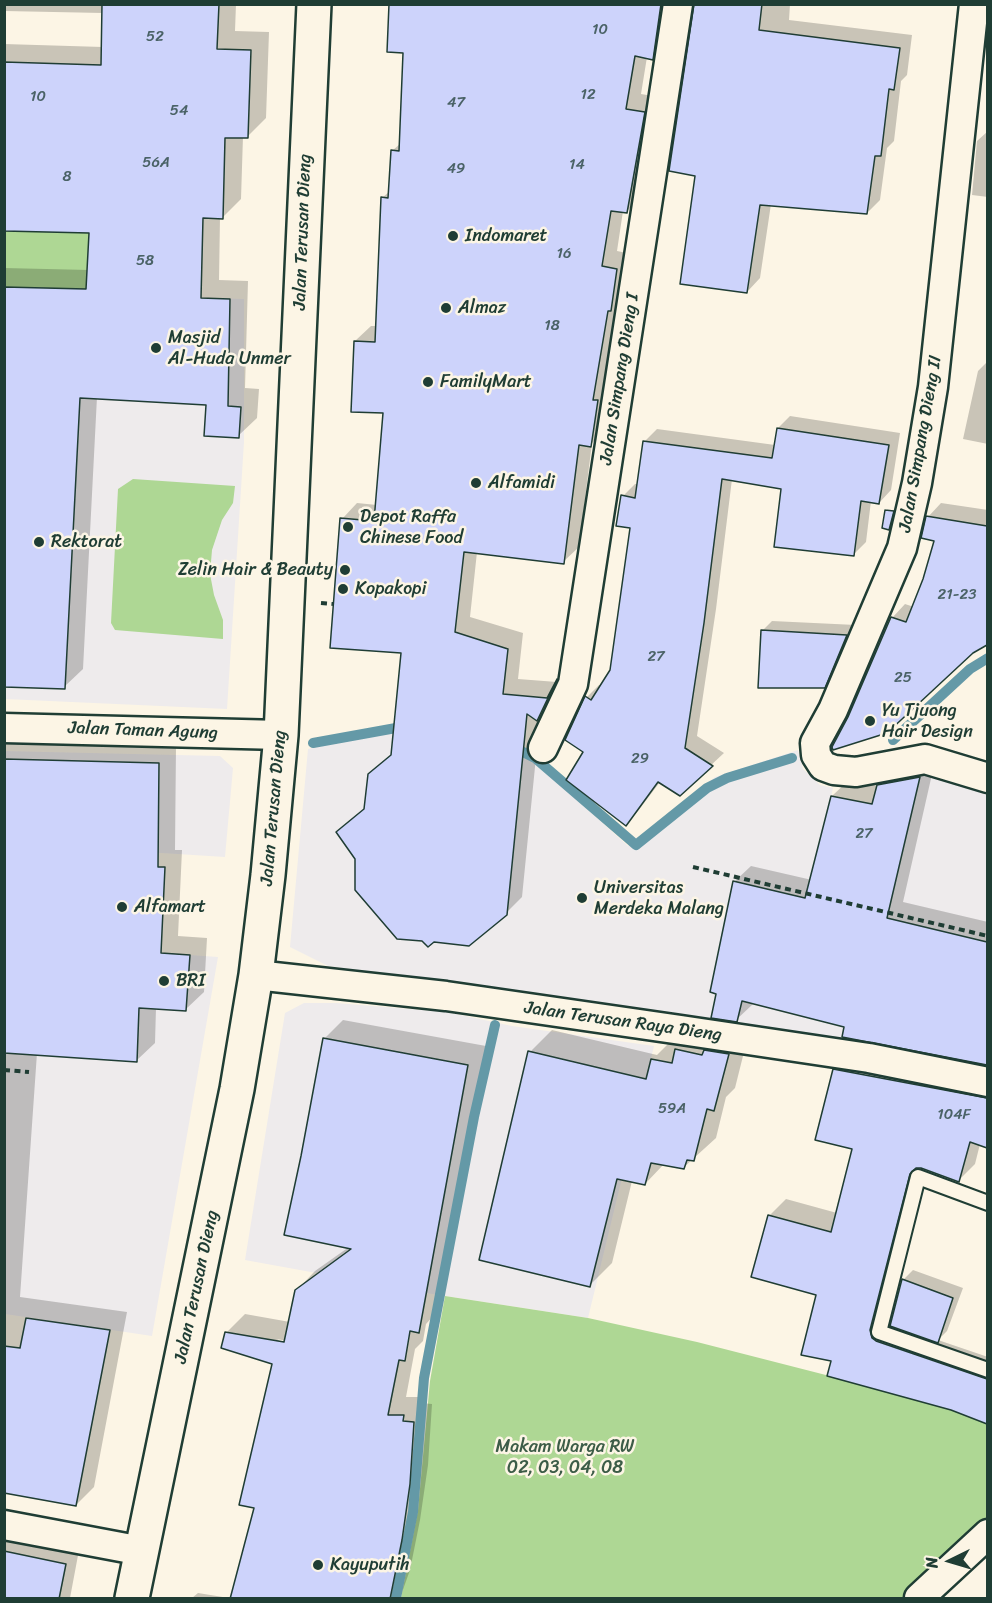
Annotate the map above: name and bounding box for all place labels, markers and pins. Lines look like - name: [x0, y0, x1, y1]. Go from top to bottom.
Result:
- place label: Indomaret: [465, 225, 547, 247]
- marker: Indomaret: [446, 229, 460, 243]
- place label: Almaz: [458, 297, 506, 319]
- marker: Almaz: [439, 301, 453, 315]
- place label: Masjid Al-Huda Unmer: [168, 327, 291, 370]
- marker: Masjid Al-Huda Unmer: [149, 341, 163, 355]
- place label: FamilyMart: [440, 371, 532, 393]
- marker: FamilyMart: [421, 375, 435, 389]
- place label: Alfamidi: [488, 472, 555, 494]
- marker: Alfamidi: [469, 476, 483, 490]
- place label: Depot Raffa Chinese Food: [360, 506, 463, 548]
- marker: Depot Raffa Chinese Food: [341, 520, 355, 534]
- place label: Rektorat: [51, 531, 122, 553]
- marker: Rektorat: [32, 535, 46, 549]
- place label: Zelin Hair & Beauty: [178, 559, 333, 581]
- marker: Zelin Hair & Beauty: [338, 563, 352, 577]
- place label: Kopakopi: [355, 578, 427, 600]
- marker: Kopakopi: [336, 582, 350, 596]
- place label: Yu Tjuong Hair Design: [882, 700, 973, 742]
- marker: Yu Tjuong Hair Design: [863, 714, 877, 728]
- place label: Universitas Merdeka Malang: [594, 877, 724, 920]
- marker: Universitas Merdeka Malang: [575, 891, 589, 905]
- place label: Alfamart: [134, 896, 206, 918]
- marker: Alfamart: [115, 900, 129, 914]
- place label: BRI: [176, 970, 205, 992]
- marker: BRI: [157, 974, 171, 988]
- place label: Kayuputih: [330, 1554, 410, 1576]
- marker: Kayuputih: [311, 1558, 325, 1572]

